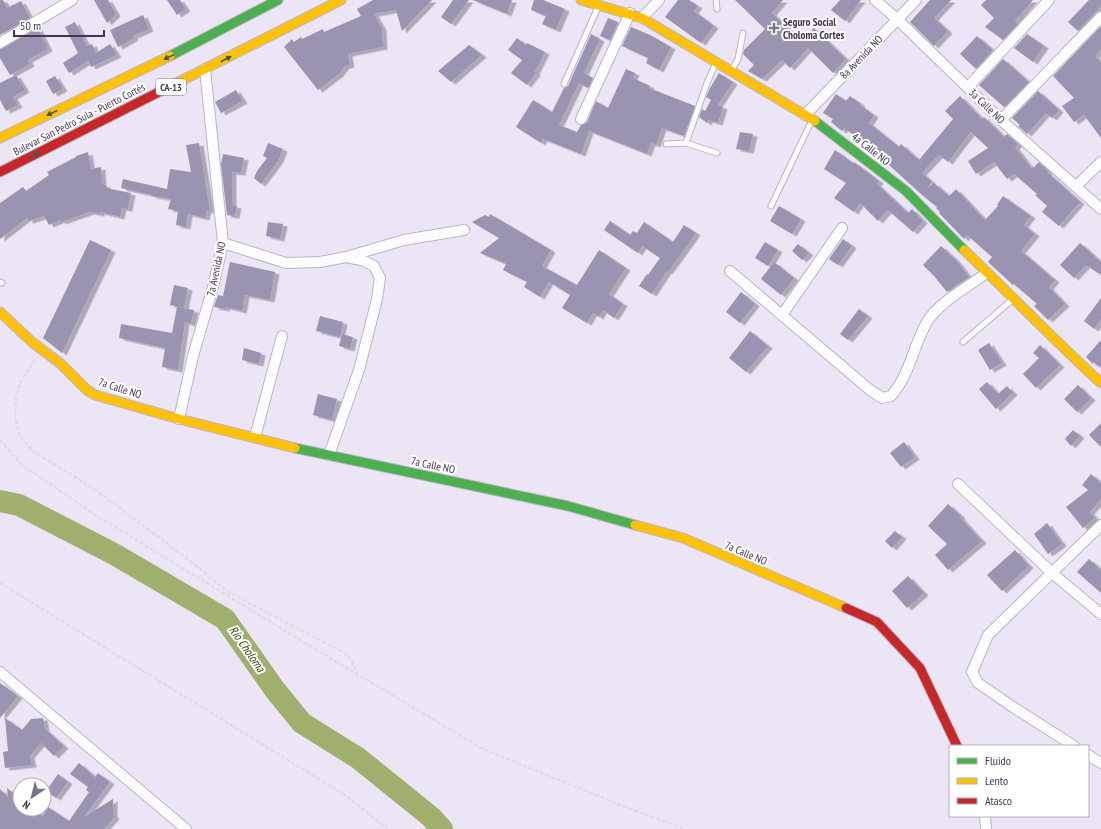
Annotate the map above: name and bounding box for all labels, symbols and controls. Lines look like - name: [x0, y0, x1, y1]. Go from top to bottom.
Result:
- scale bar: [14, 12, 104, 38]
- place label: Seguro Social Choloma Cortes: [783, 15, 844, 42]
- text: 50 m: [20, 18, 41, 33]
- marker: Seguro Social Choloma Cortes: [768, 22, 780, 34]
- street label: 8a Avenida NO: [837, 32, 885, 82]
- one-way arrow: [164, 54, 175, 60]
- one-way arrow: [220, 56, 232, 62]
- road number: CA-13: [156, 79, 186, 95]
- street label: Bulevar San Pedro Sula - Puerto Cortés: [11, 80, 147, 158]
- street label: 3a Calle NO: [966, 85, 1008, 127]
- one-way arrow: [47, 110, 58, 116]
- street label: 4a Calle NO: [849, 130, 893, 168]
- one-way arrow: [29, 151, 40, 158]
- street label: 7a Avenida NO: [203, 240, 229, 298]
- street label: 7a Calle NO: [97, 374, 143, 402]
- street label: 7a Calle NO: [410, 453, 456, 477]
- street label: 7a Calle NO: [723, 538, 769, 568]
- water label: Río Choloma: [226, 623, 269, 676]
- legend: [949, 745, 1089, 817]
- text: Fluido: [985, 753, 1011, 768]
- text: Lento: [985, 773, 1008, 788]
- north arrow: [12, 777, 52, 817]
- text: Atasco: [985, 793, 1012, 808]
- text: N: [20, 798, 33, 813]

